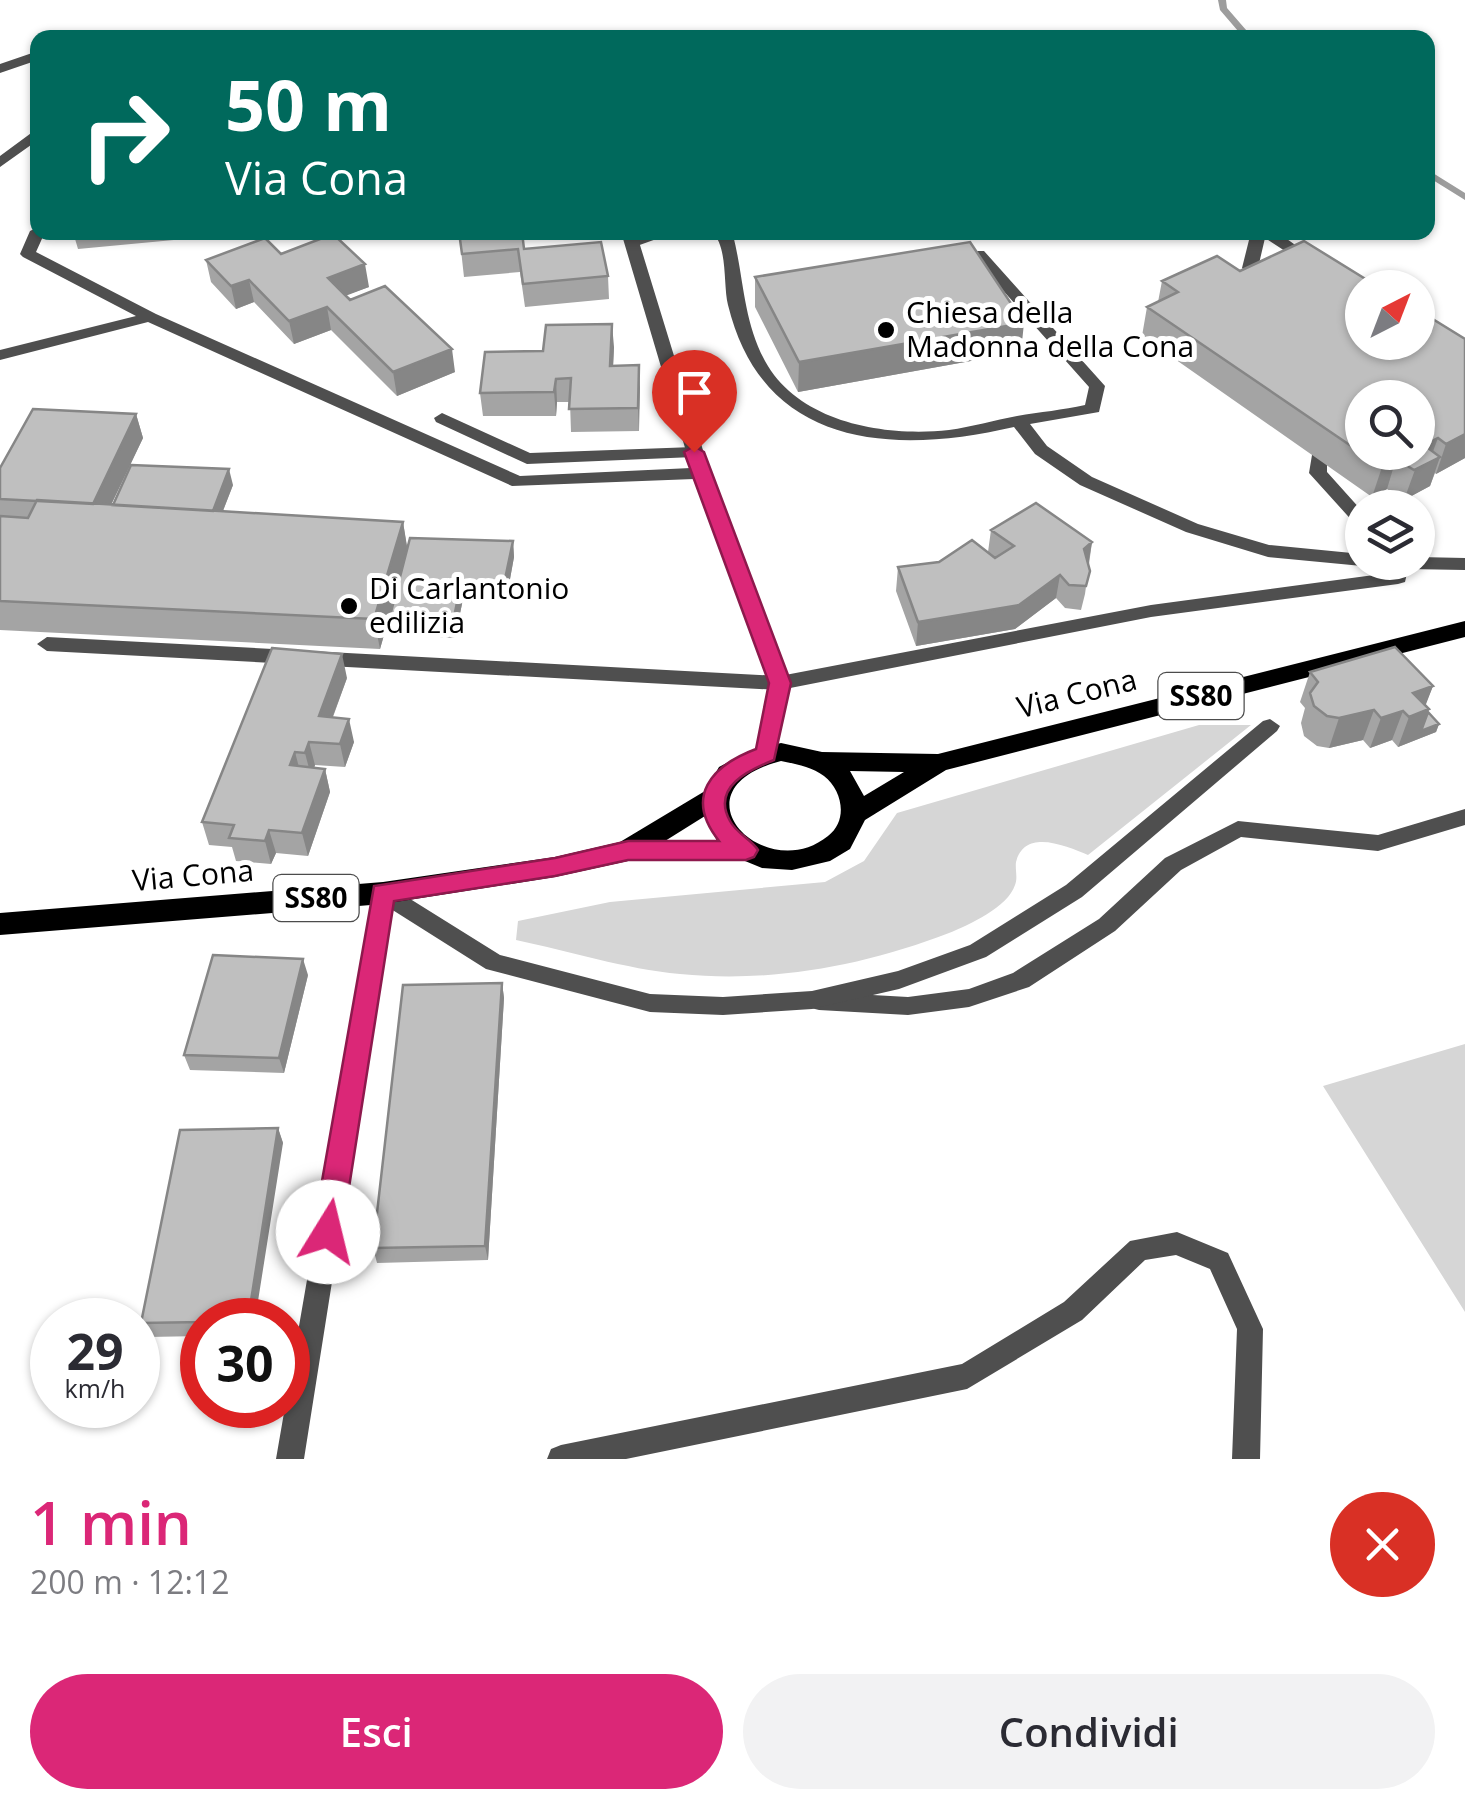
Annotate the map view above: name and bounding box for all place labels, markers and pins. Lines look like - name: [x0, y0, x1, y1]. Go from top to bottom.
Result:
- place label: Chiesa della Madonna della Cona: [906, 291, 1194, 366]
- marker: Chiesa della Madonna della Cona: [875, 319, 897, 341]
- pin: [652, 350, 737, 453]
- place label: Di Carlantonio edilizia: [369, 567, 569, 642]
- marker: Di Carlantonio edilizia: [338, 595, 360, 617]

